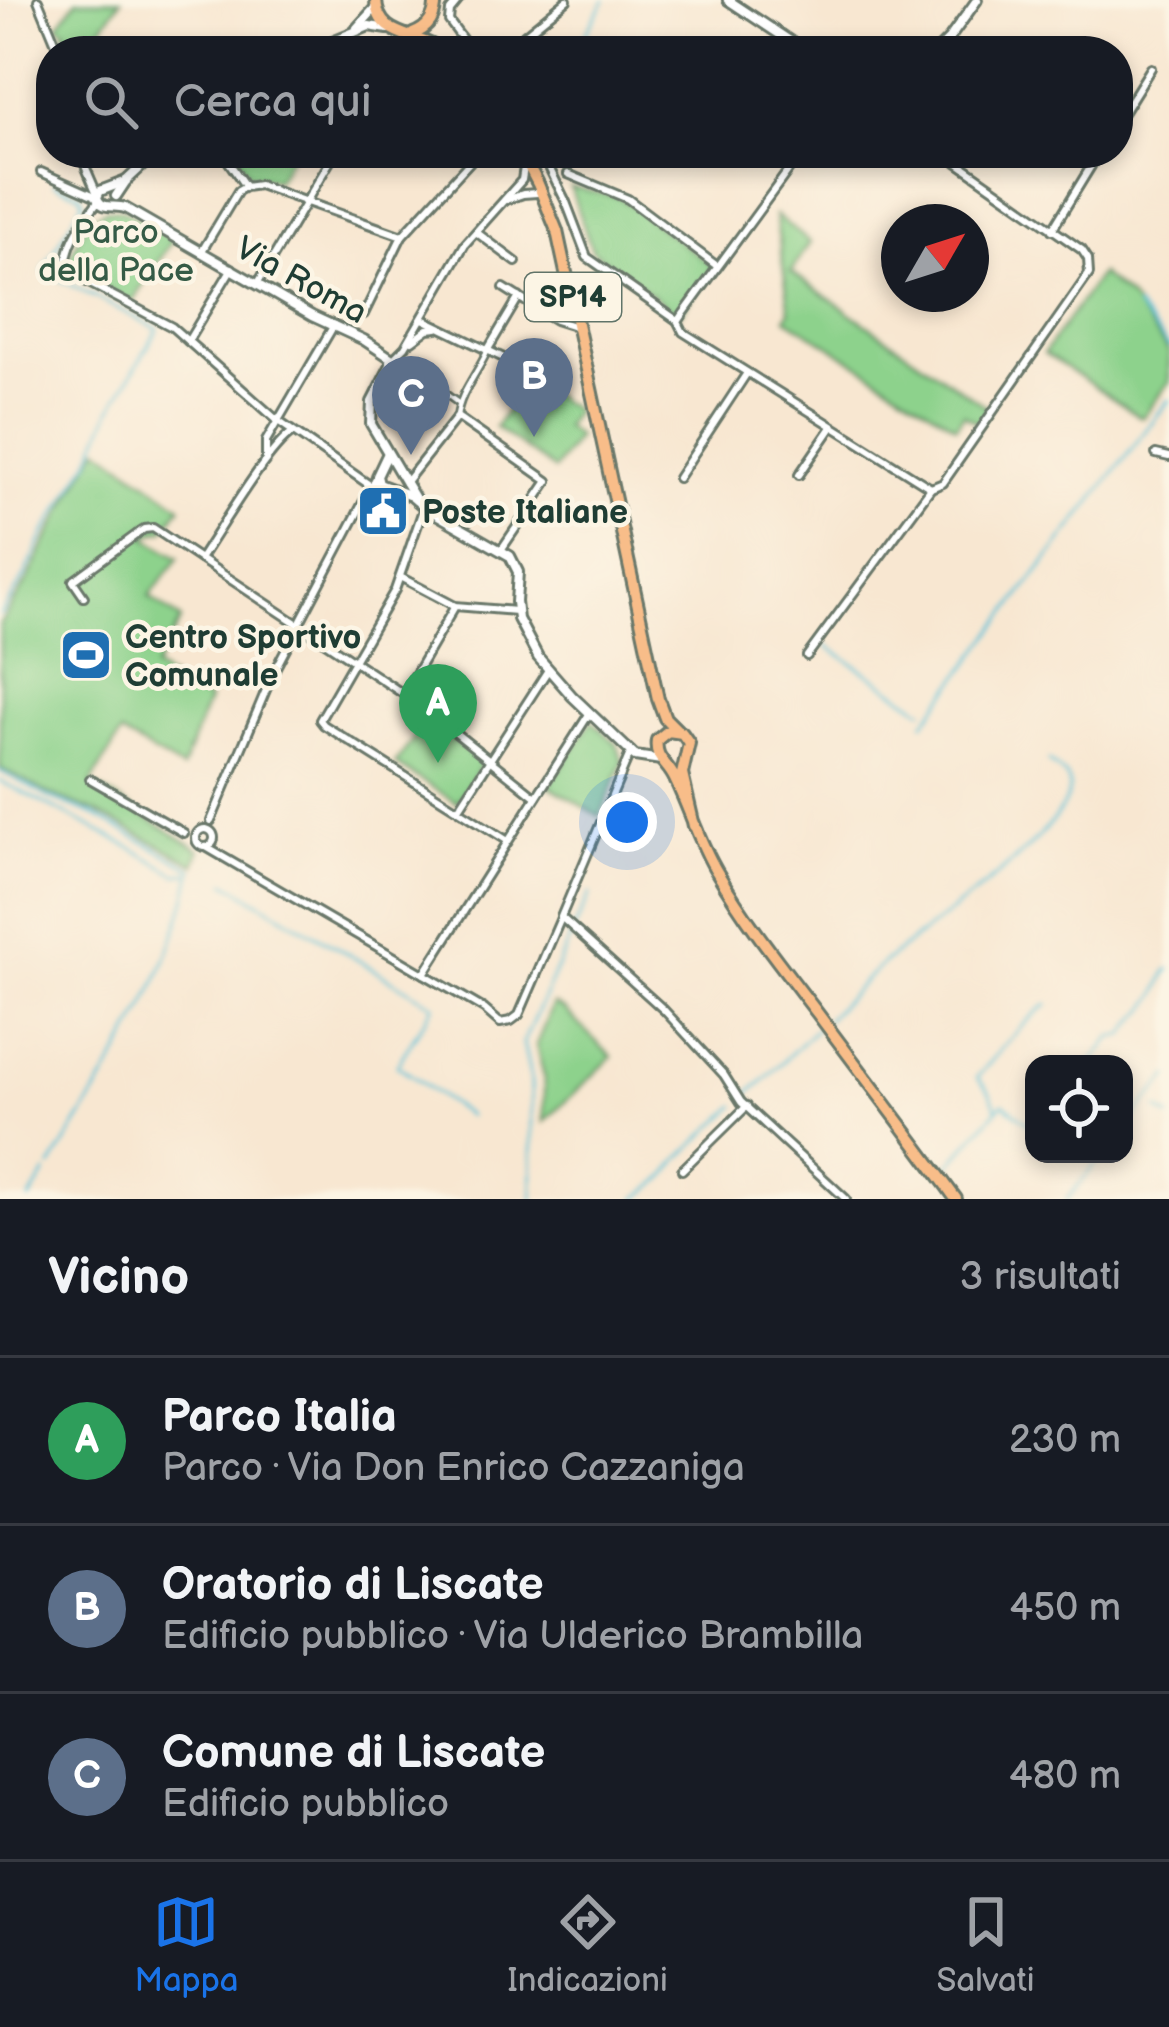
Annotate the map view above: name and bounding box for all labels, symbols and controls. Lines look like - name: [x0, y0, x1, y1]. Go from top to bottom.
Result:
- search box: [36, 36, 1133, 168]
- icon: search: [78, 69, 144, 135]
- text: Cerca qui: [174, 75, 371, 130]
- north arrow: [881, 204, 989, 312]
- park label: Parco della Pace: [38, 213, 194, 291]
- street label: Via Roma: [228, 228, 374, 333]
- road number: SP14: [525, 273, 621, 321]
- pin: B: [495, 338, 573, 437]
- pin: C: [372, 356, 450, 455]
- public building icon: Poste Italiane: [355, 483, 411, 539]
- place label: Poste Italiane: [422, 493, 628, 533]
- place label: Centro Sportivo Comunale: [125, 618, 361, 696]
- sports icon: Centro Sportivo Comunale: [58, 627, 114, 683]
- pin: A: [399, 664, 477, 763]
- your location: [597, 792, 657, 852]
- map controls: [1025, 1055, 1133, 1163]
- button: locate: [1025, 1055, 1133, 1163]
- text: Vicino: [48, 1247, 189, 1308]
- text: 3 risultati: [960, 1254, 1121, 1301]
- text: Parco Italia: [162, 1390, 397, 1445]
- text: A: [75, 1417, 99, 1464]
- text: 230 m: [1009, 1417, 1121, 1464]
- text: Parco · Via Don Enrico Cazzaniga: [162, 1445, 745, 1492]
- text: Oratorio di Liscate: [162, 1558, 544, 1613]
- text: B: [73, 1585, 101, 1632]
- text: 450 m: [1009, 1585, 1121, 1632]
- text: Edificio pubblico · Via Ulderico Brambilla: [162, 1613, 863, 1660]
- text: Comune di Liscate: [162, 1726, 545, 1781]
- text: C: [73, 1753, 101, 1800]
- text: 480 m: [1009, 1753, 1121, 1800]
- text: Edificio pubblico: [162, 1781, 449, 1828]
- tab: Mappa: [134, 1889, 239, 2001]
- tab: Indicazioni: [507, 1889, 668, 2001]
- tab: Salvati: [937, 1889, 1035, 2001]

